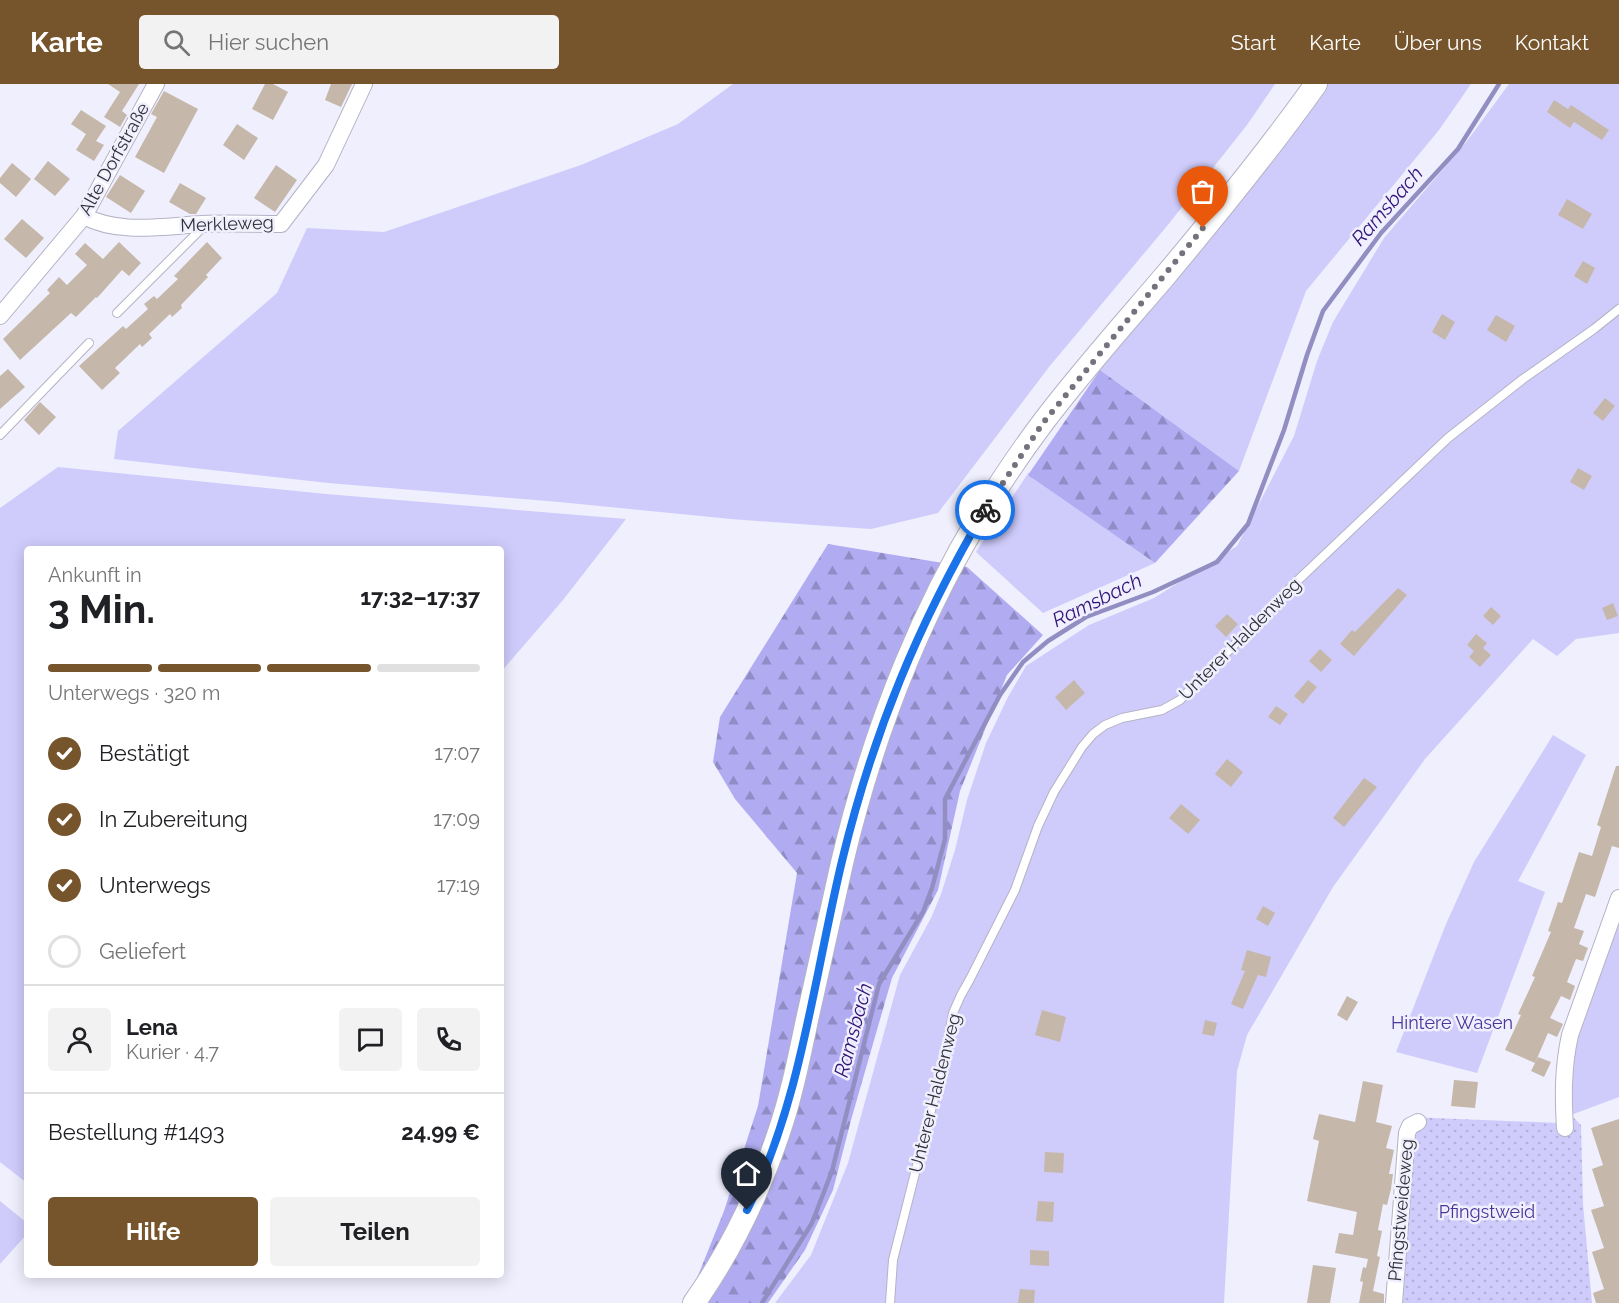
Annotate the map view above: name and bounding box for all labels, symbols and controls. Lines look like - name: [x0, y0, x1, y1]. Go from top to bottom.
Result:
- search box: [139, 15, 559, 69]
- text: Karte: [30, 26, 103, 59]
- icon: search: [160, 26, 193, 59]
- text: Hier suchen: [208, 29, 329, 55]
- text: Start: [1231, 30, 1276, 55]
- text: Karte: [1309, 30, 1361, 55]
- text: Über uns: [1394, 30, 1482, 55]
- text: Kontakt: [1515, 30, 1589, 55]
- street label: Alte Dorfstraße: [74, 99, 153, 219]
- water label: Ramsbach: [1346, 162, 1428, 250]
- pin: [1177, 166, 1228, 228]
- icon: bag: [1186, 175, 1219, 208]
- street label: Merkleweg: [180, 211, 274, 236]
- courier: [955, 480, 1015, 540]
- icon: bike: [969, 494, 1002, 527]
- text: Ankunft in: [48, 563, 142, 587]
- water label: Ramsbach: [1048, 568, 1146, 632]
- street label: Unterer Haldenweg: [1174, 573, 1305, 704]
- text: 17:32–17:37: [360, 584, 480, 610]
- text: 3 Min.: [48, 586, 155, 632]
- text: Unterwegs · 320 m: [48, 681, 220, 705]
- icon: check: [48, 737, 81, 770]
- text: Bestätigt: [99, 740, 190, 766]
- text: 17:07: [434, 741, 480, 765]
- icon: check: [48, 803, 81, 836]
- text: In Zubereitung: [99, 806, 248, 832]
- text: 17:09: [433, 807, 480, 831]
- icon: check: [48, 869, 81, 902]
- text: Unterwegs: [99, 872, 211, 898]
- text: 17:19: [437, 873, 480, 897]
- text: Geliefert: [99, 938, 186, 964]
- water label: Ramsbach: [829, 980, 877, 1080]
- button: person: [48, 1008, 111, 1071]
- button: chat: [339, 1008, 402, 1071]
- button: phone: [417, 1008, 480, 1071]
- street label: Unterer Haldenweg: [905, 1011, 964, 1175]
- park label: Hintere Wasen: [1391, 1012, 1513, 1033]
- text: Lena: [126, 1014, 178, 1040]
- text: Kurier · 4.7: [126, 1040, 219, 1064]
- text: Bestellung #1493: [48, 1119, 224, 1145]
- text: 24.99 €: [401, 1119, 480, 1145]
- street label: Pfingstweideweg: [1384, 1138, 1417, 1282]
- pin: [721, 1148, 772, 1210]
- icon: home: [730, 1157, 763, 1190]
- button: Hilfe: [48, 1197, 258, 1266]
- button: Teilen: [270, 1197, 480, 1266]
- park label: Pfingstweid: [1439, 1201, 1535, 1222]

